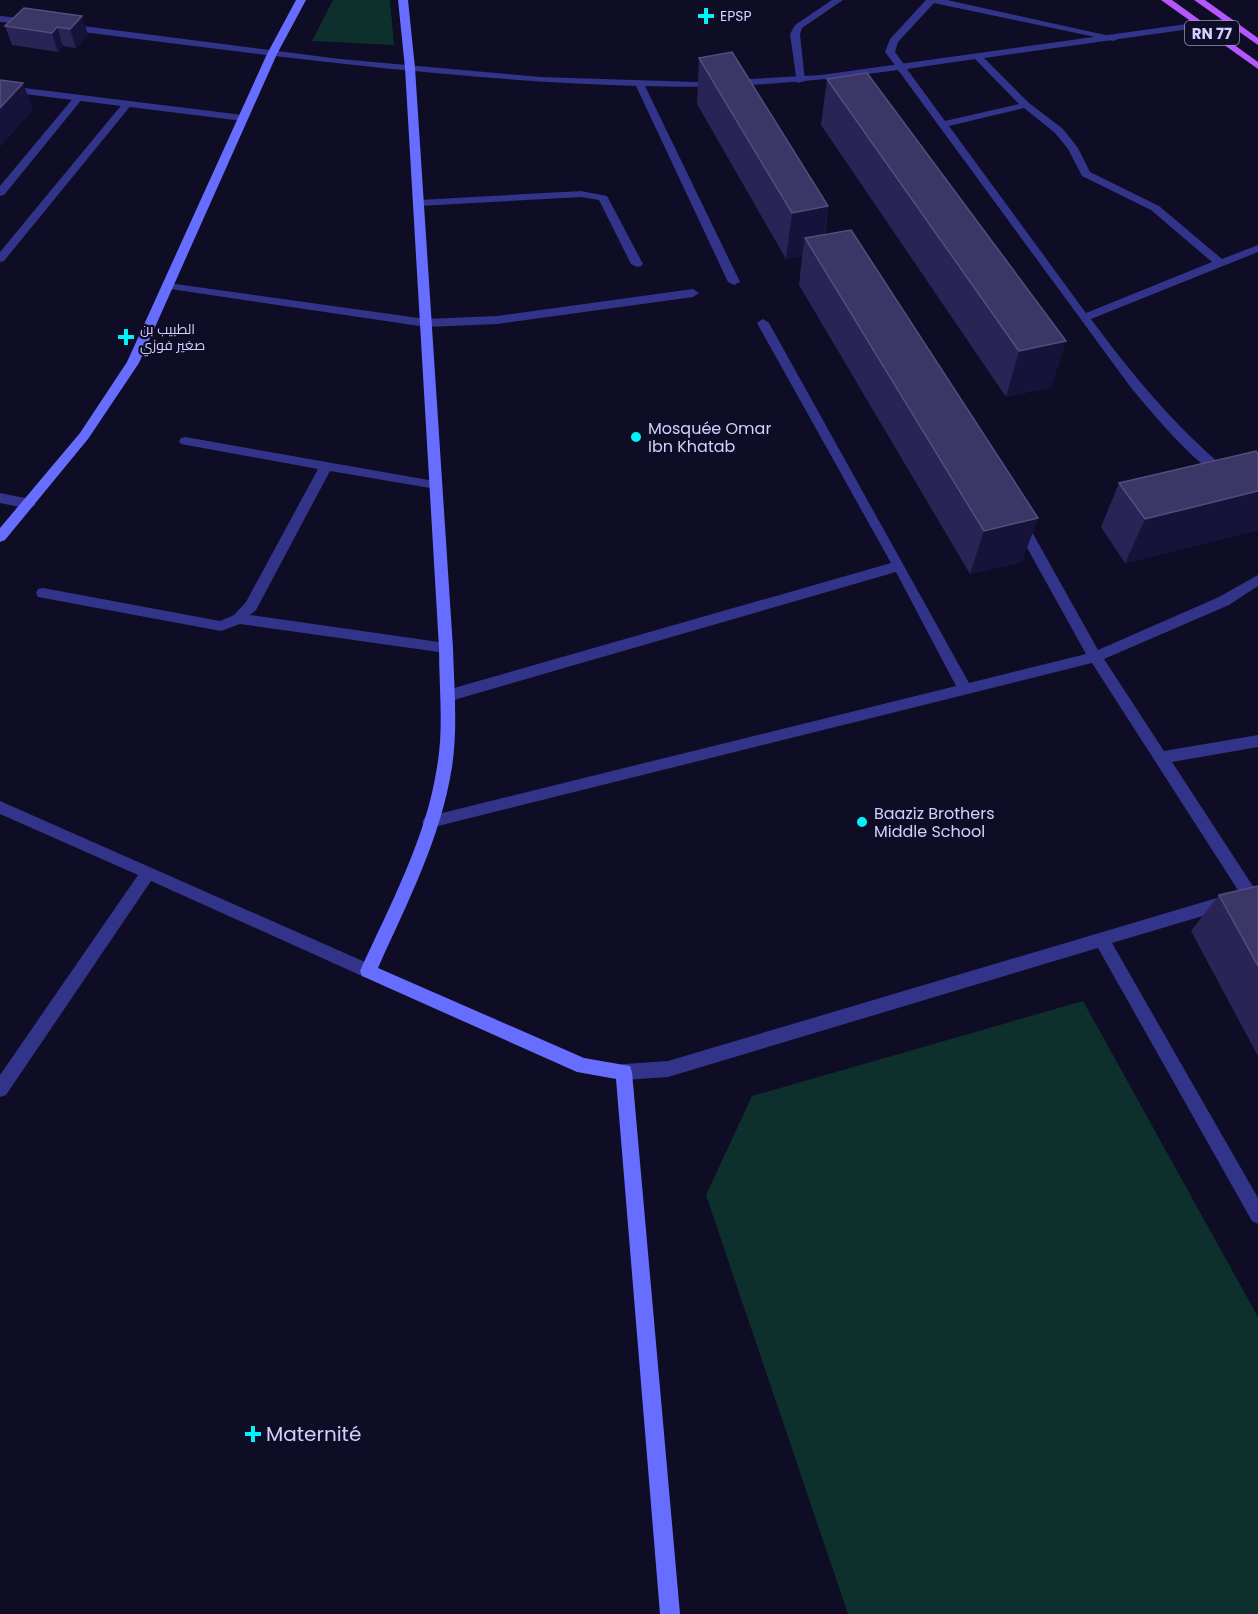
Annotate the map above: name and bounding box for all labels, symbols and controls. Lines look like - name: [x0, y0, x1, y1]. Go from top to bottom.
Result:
- place label: EPSP: [720, 6, 752, 26]
- marker: EPSP: [697, 7, 715, 25]
- road number: RN 77: [1185, 21, 1239, 45]
- place label: الطبيب بن صغير فوزي: [140, 319, 205, 357]
- marker: الطبيب بن صغير فوزي: [117, 328, 135, 346]
- place label: Mosquée Omar Ibn Khatab: [648, 417, 771, 458]
- marker: Mosquée Omar Ibn Khatab: [629, 430, 643, 444]
- place label: Baaziz Brothers Middle School: [874, 802, 995, 843]
- marker: Baaziz Brothers Middle School: [855, 815, 869, 829]
- place label: Maternité: [266, 1420, 361, 1448]
- marker: Maternité: [244, 1425, 262, 1443]

